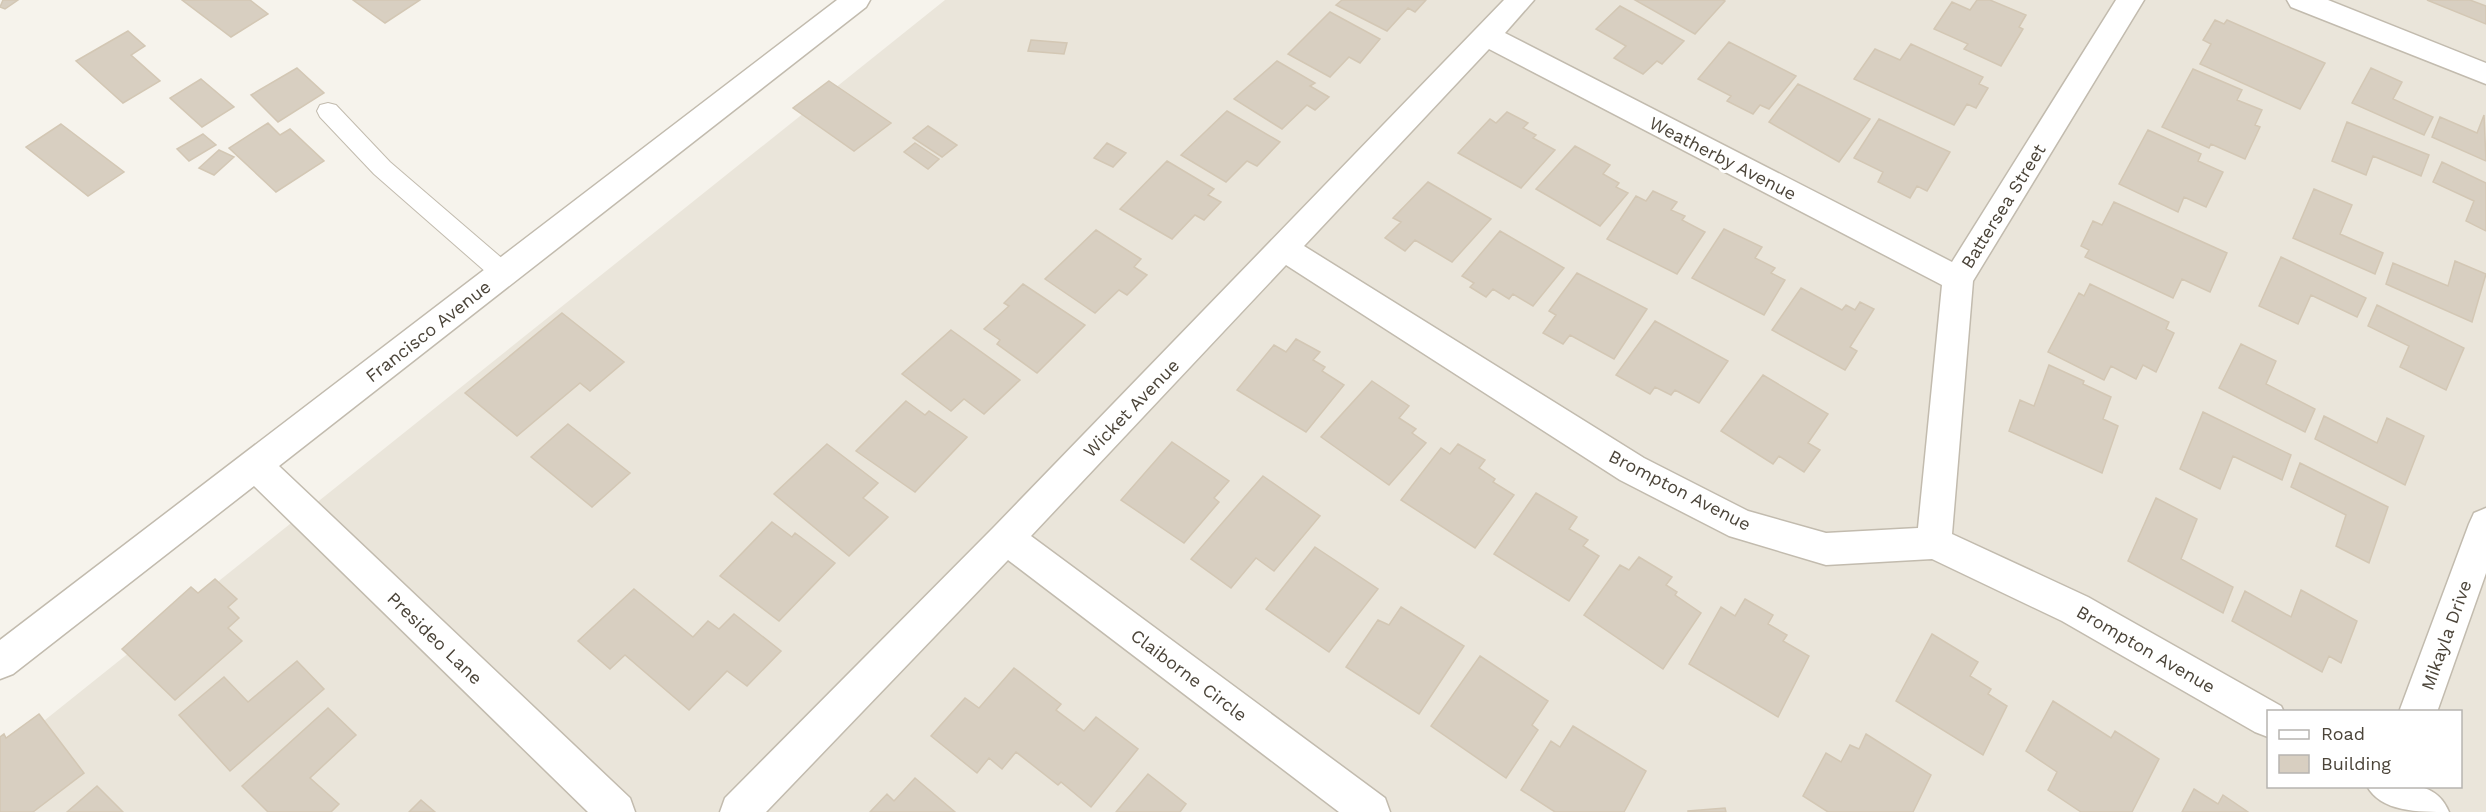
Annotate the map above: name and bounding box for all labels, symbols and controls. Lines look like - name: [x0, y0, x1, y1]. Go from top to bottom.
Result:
- street label: Weatherby Avenue: [1646, 112, 1800, 204]
- street label: Battersea Street: [1956, 139, 2050, 272]
- street label: Francisco Avenue: [361, 276, 495, 386]
- street label: Wicket Avenue: [1079, 354, 1183, 462]
- street label: Brompton Avenue: [1606, 445, 1754, 535]
- street label: Mikayla Drive: [2416, 577, 2476, 693]
- street label: Presideo Lane: [383, 587, 487, 689]
- street label: Brompton Avenue: [2073, 601, 2219, 697]
- street label: Claiborne Circle: [1127, 624, 1251, 726]
- legend: [2267, 710, 2462, 788]
- text: Road: [2321, 723, 2365, 744]
- text: Building: [2321, 753, 2391, 774]

